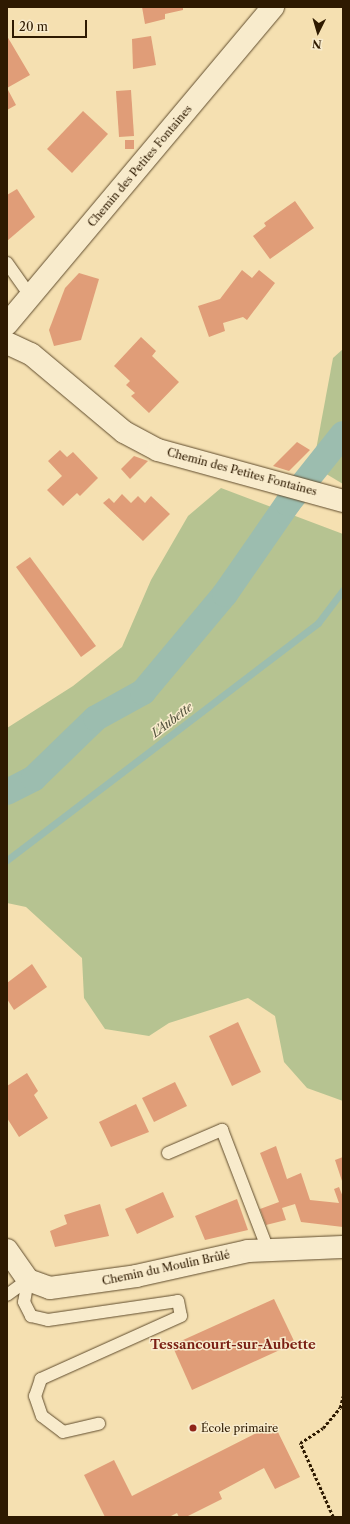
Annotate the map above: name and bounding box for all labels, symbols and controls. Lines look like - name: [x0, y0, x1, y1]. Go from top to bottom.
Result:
- scale bar: [14, 12, 89, 38]
- north arrow: [298, 12, 338, 52]
- text: 20 m: [19, 19, 48, 34]
- text: N: [312, 37, 322, 51]
- street label: Chemin des Petites Fontaines: [85, 102, 195, 230]
- street label: Chemin des Petites Fontaines: [166, 446, 318, 498]
- water label: L'Aubette: [148, 700, 196, 740]
- street label: Chemin du Moulin Brûlé: [101, 1248, 231, 1288]
- district label: Tessancourt-sur-Aubette: [150, 1336, 316, 1352]
- place label: École primaire: [201, 1421, 278, 1435]
- marker: École primaire: [188, 1423, 198, 1433]

